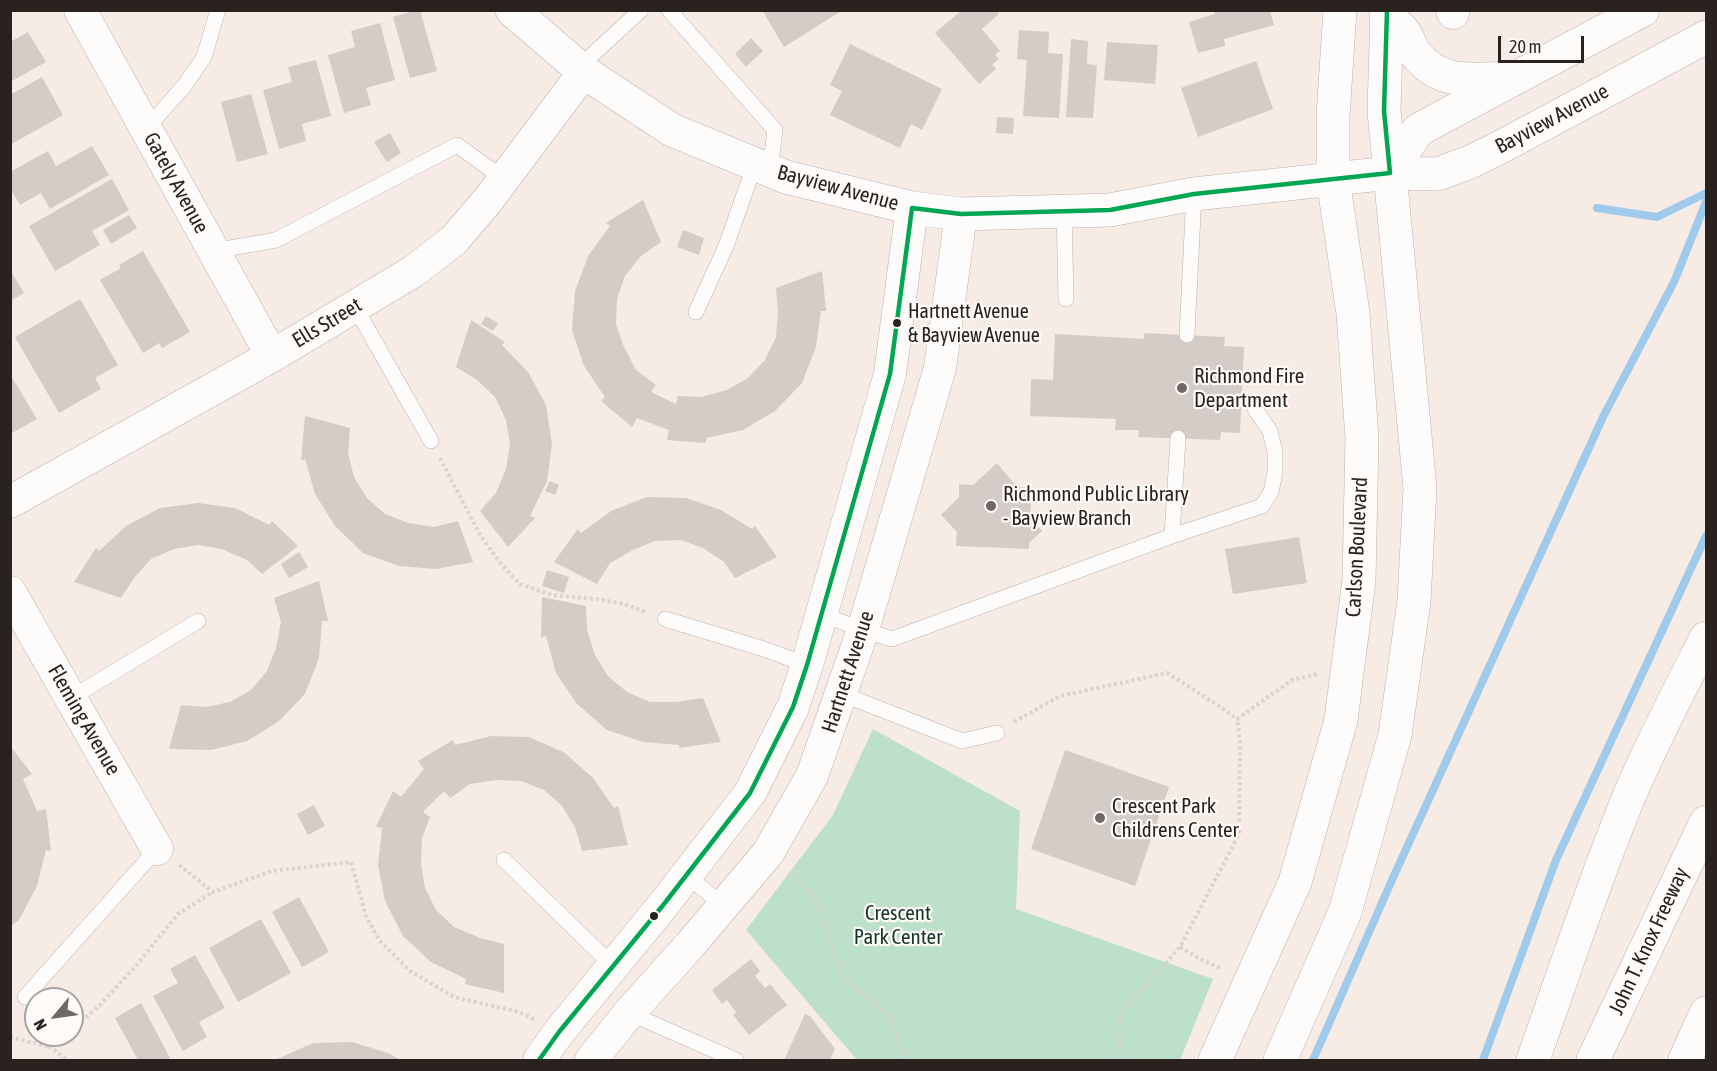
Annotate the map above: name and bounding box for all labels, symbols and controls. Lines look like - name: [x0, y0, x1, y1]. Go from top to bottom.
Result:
- scale bar: [1501, 24, 1586, 62]
- text: 20 m: [1509, 36, 1541, 57]
- street label: Bayview Avenue: [1491, 79, 1613, 159]
- street label: Gately Avenue: [138, 128, 214, 238]
- street label: Bayview Avenue: [775, 160, 901, 216]
- street label: Ells Street: [288, 293, 366, 353]
- place label: Hartnett Avenue & Bayview Avenue: [908, 300, 1040, 347]
- marker: Hartnett Avenue & Bayview Avenue: [891, 317, 903, 329]
- place label: Richmond Fire Department: [1194, 363, 1304, 413]
- marker: Richmond Fire Department: [1175, 381, 1189, 395]
- street label: Carlson Boulevard: [1341, 476, 1373, 618]
- place label: Richmond Public Library - Bayview Branch: [1003, 481, 1189, 531]
- marker: Richmond Public Library - Bayview Branch: [984, 499, 998, 513]
- street label: Hartnett Avenue: [816, 608, 880, 736]
- street label: Fleming Avenue: [42, 660, 126, 780]
- place label: Crescent Park Childrens Center: [1112, 793, 1239, 843]
- marker: Crescent Park Childrens Center: [1093, 811, 1107, 825]
- street label: John T. Knox Freeway: [1604, 863, 1694, 1019]
- park label: Crescent Park Center: [854, 900, 942, 950]
- unlabelled marker: [648, 910, 660, 922]
- north arrow: [24, 987, 84, 1047]
- text: N: [30, 1016, 50, 1033]

